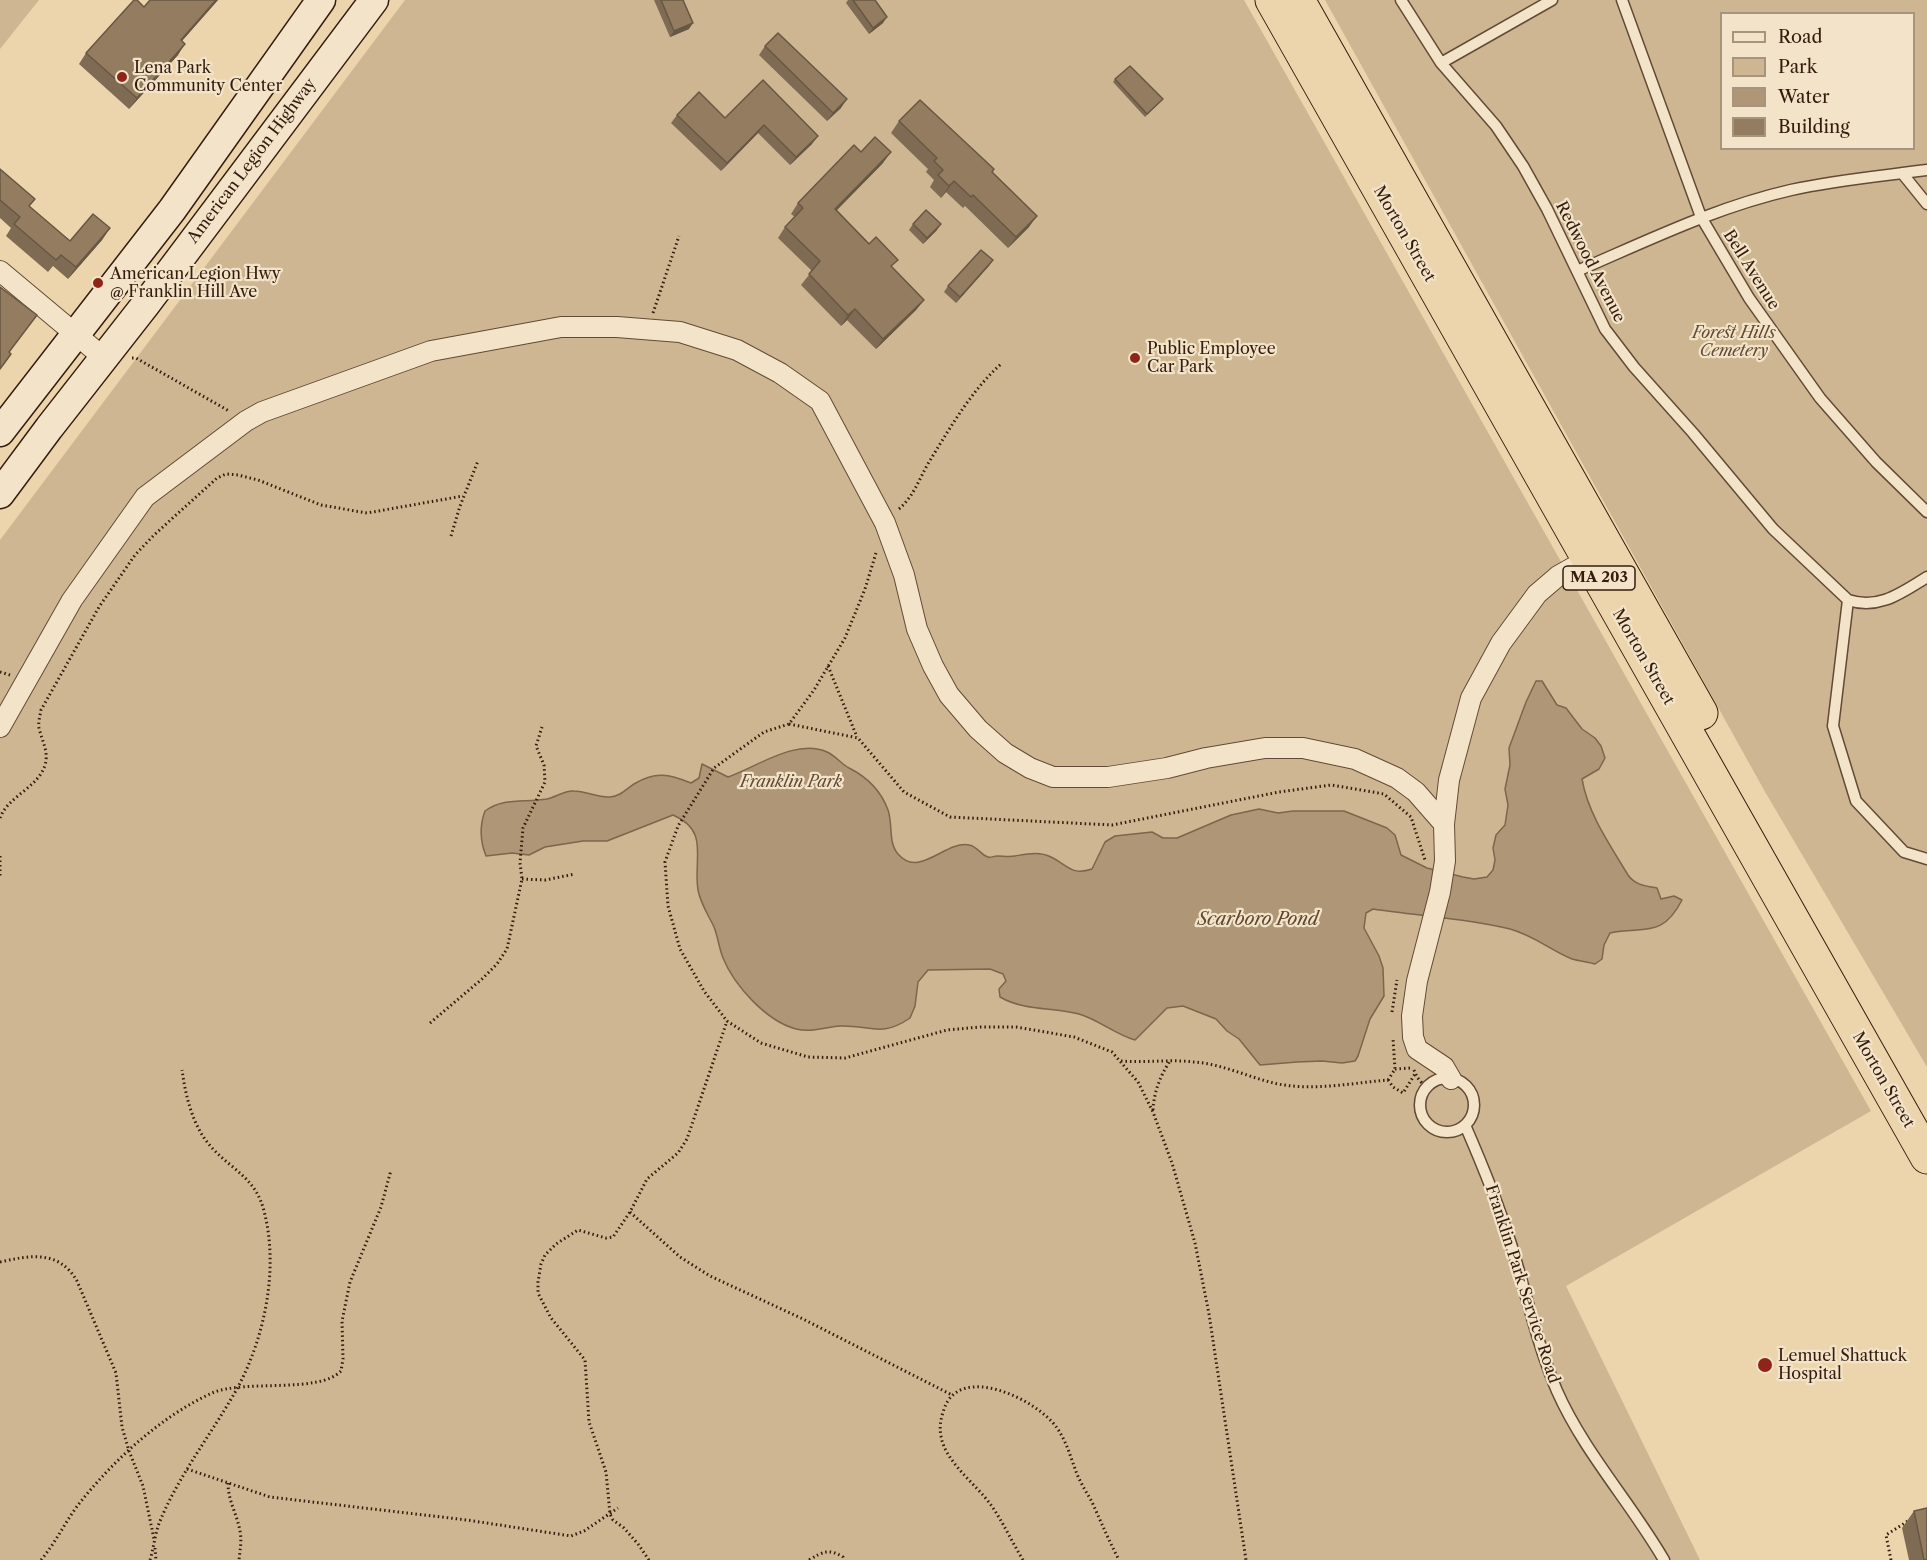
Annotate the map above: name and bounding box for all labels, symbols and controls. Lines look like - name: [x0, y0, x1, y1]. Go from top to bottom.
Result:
- legend: [1720, 12, 1915, 150]
- text: Road: [1778, 26, 1823, 48]
- text: Park: [1778, 56, 1817, 78]
- place label: Lena Park Community Center: [134, 58, 282, 96]
- marker: Lena Park Community Center: [115, 70, 129, 84]
- street label: American Legion Highway: [184, 75, 320, 247]
- text: Water: [1778, 86, 1830, 108]
- text: Building: [1778, 116, 1850, 138]
- street label: Morton Street: [1369, 183, 1439, 285]
- street label: Redwood Avenue: [1551, 198, 1629, 326]
- street label: Bell Avenue: [1719, 226, 1783, 314]
- place label: American Legion Hwy @ Franklin Hill Ave: [110, 264, 281, 302]
- marker: American Legion Hwy @ Franklin Hill Ave: [91, 276, 105, 290]
- park label: Forest Hills Cemetery: [1692, 323, 1776, 361]
- place label: Public Employee Car Park: [1147, 339, 1276, 377]
- marker: Public Employee Car Park: [1128, 351, 1142, 365]
- road number: MA 203: [1563, 566, 1635, 590]
- street label: Morton Street: [1608, 606, 1678, 708]
- park label: Franklin Park: [740, 772, 842, 792]
- water label: Scarboro Pond: [1198, 909, 1318, 931]
- street label: Morton Street: [1848, 1029, 1918, 1131]
- street label: Franklin Park Service Road: [1481, 1182, 1563, 1386]
- place label: Lemuel Shattuck Hospital: [1778, 1346, 1907, 1384]
- marker: Lemuel Shattuck Hospital: [1756, 1356, 1774, 1374]

